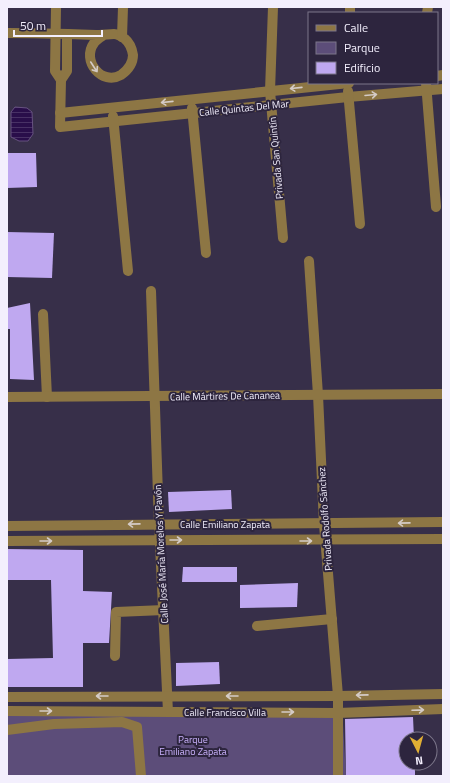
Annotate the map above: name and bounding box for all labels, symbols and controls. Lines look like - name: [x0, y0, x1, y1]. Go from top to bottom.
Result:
- scale bar: [14, 12, 102, 38]
- legend: [308, 12, 438, 84]
- text: 50 m: [20, 16, 46, 35]
- text: Calle: [344, 18, 368, 37]
- text: Parque: [344, 38, 380, 57]
- text: Edificio: [344, 58, 380, 77]
- one-way arrow: [91, 61, 99, 73]
- one-way arrow: [290, 85, 303, 92]
- one-way arrow: [364, 92, 377, 99]
- street label: Calle Quintas Del Mar: [198, 96, 290, 120]
- one-way arrow: [161, 98, 174, 106]
- street label: Privada San Quintín: [265, 116, 287, 200]
- street label: Calle Mártires De Cananea: [170, 388, 280, 404]
- street label: Privada Rodolfo Sánchez: [314, 466, 336, 571]
- street label: Calle José María Morelos Y Pavón: [150, 484, 172, 624]
- street label: Calle Emiliano Zapata: [180, 517, 270, 532]
- one-way arrow: [398, 519, 411, 527]
- one-way arrow: [128, 520, 141, 528]
- one-way arrow: [169, 536, 182, 544]
- one-way arrow: [39, 537, 52, 545]
- one-way arrow: [299, 537, 312, 545]
- one-way arrow: [96, 692, 109, 700]
- one-way arrow: [226, 692, 239, 700]
- one-way arrow: [356, 692, 369, 699]
- street label: Calle Francisco Villa: [184, 705, 266, 720]
- one-way arrow: [411, 706, 424, 713]
- one-way arrow: [39, 707, 52, 715]
- one-way arrow: [281, 708, 294, 716]
- north arrow: [398, 731, 438, 771]
- park label: Parque Emiliano Zapata: [159, 732, 227, 759]
- text: N: [414, 753, 424, 769]

